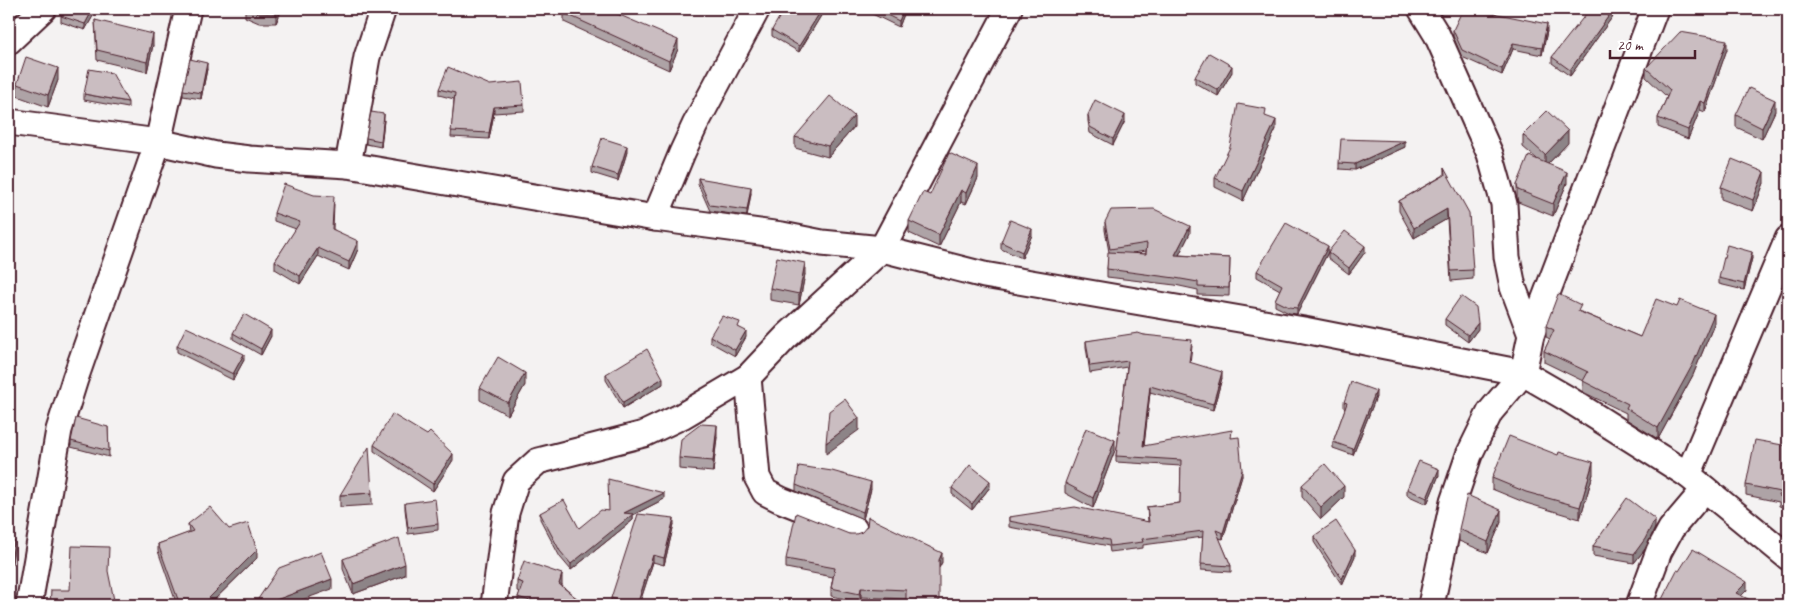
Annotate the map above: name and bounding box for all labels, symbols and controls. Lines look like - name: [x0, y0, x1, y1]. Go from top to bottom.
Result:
- scale bar: [1610, 28, 1694, 60]
- text: 20 m: [1617, 36, 1644, 55]

